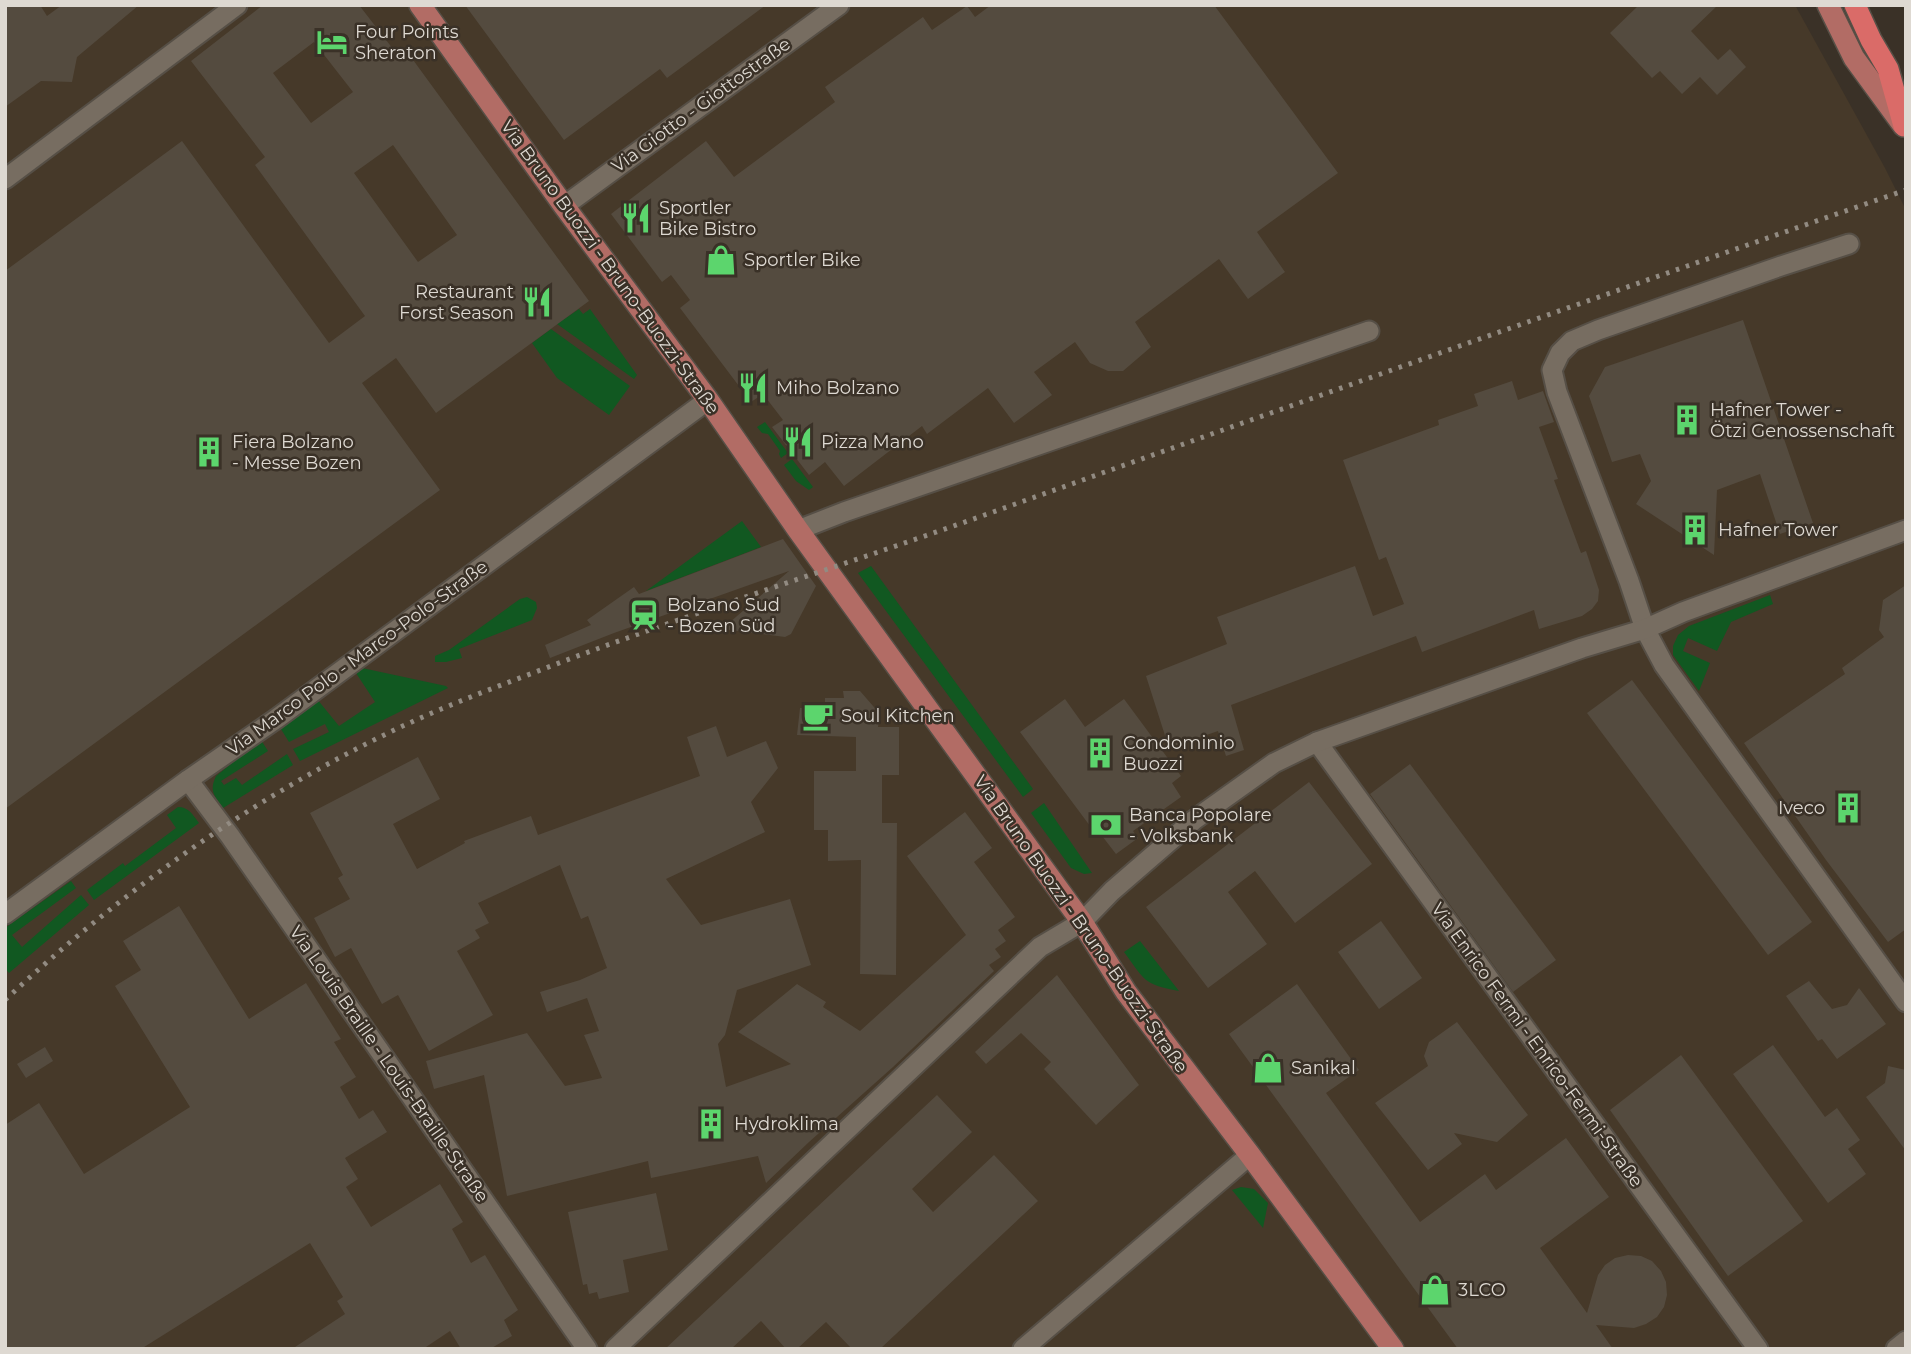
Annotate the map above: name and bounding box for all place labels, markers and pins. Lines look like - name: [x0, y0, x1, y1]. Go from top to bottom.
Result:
- place label: Four Points Sheraton: [355, 21, 459, 64]
- hotel icon: Four Points Sheraton: [315, 25, 349, 59]
- place label: Sportler Bike Bistro: [659, 197, 756, 240]
- restaurant icon: Sportler Bike Bistro: [619, 201, 653, 235]
- shop icon: Sportler Bike: [704, 243, 738, 277]
- place label: Sportler Bike: [744, 249, 861, 271]
- place label: Restaurant Forst Season: [399, 281, 514, 324]
- restaurant icon: Restaurant Forst Season: [520, 285, 554, 319]
- restaurant icon: Miho Bolzano: [736, 371, 770, 405]
- place label: Miho Bolzano: [776, 377, 899, 399]
- place label: Hafner Tower - Ötzi Genossenschaft: [1710, 399, 1895, 442]
- building icon: Hafner Tower - Ötzi Genossenschaft: [1670, 403, 1704, 437]
- restaurant icon: Pizza Mano: [781, 425, 815, 459]
- place label: Fiera Bolzano - Messe Bozen: [232, 431, 362, 474]
- place label: Pizza Mano: [821, 431, 924, 453]
- building icon: Fiera Bolzano - Messe Bozen: [192, 435, 226, 469]
- building icon: Hafner Tower: [1678, 513, 1712, 547]
- place label: Hafner Tower: [1718, 519, 1838, 541]
- place label: Bolzano Sud - Bozen Süd: [667, 594, 780, 637]
- station icon: Bolzano Sud - Bozen Süd: [627, 598, 661, 632]
- cafe icon: Soul Kitchen: [801, 699, 835, 733]
- place label: Soul Kitchen: [841, 705, 955, 727]
- place label: Condominio Buozzi: [1123, 732, 1235, 775]
- building icon: Condominio Buozzi: [1083, 736, 1117, 770]
- building icon: Iveco: [1831, 791, 1865, 825]
- place label: Iveco: [1778, 797, 1825, 819]
- place label: Banca Popolare - Volksbank: [1129, 804, 1272, 847]
- bank icon: Banca Popolare - Volksbank: [1089, 808, 1123, 842]
- shop icon: Sanikal: [1251, 1051, 1285, 1085]
- place label: Sanikal: [1291, 1057, 1356, 1079]
- building icon: Hydroklima: [694, 1107, 728, 1141]
- place label: Hydroklima: [734, 1113, 839, 1135]
- shop icon: 3LCO: [1418, 1273, 1452, 1307]
- place label: 3LCO: [1458, 1279, 1506, 1301]

